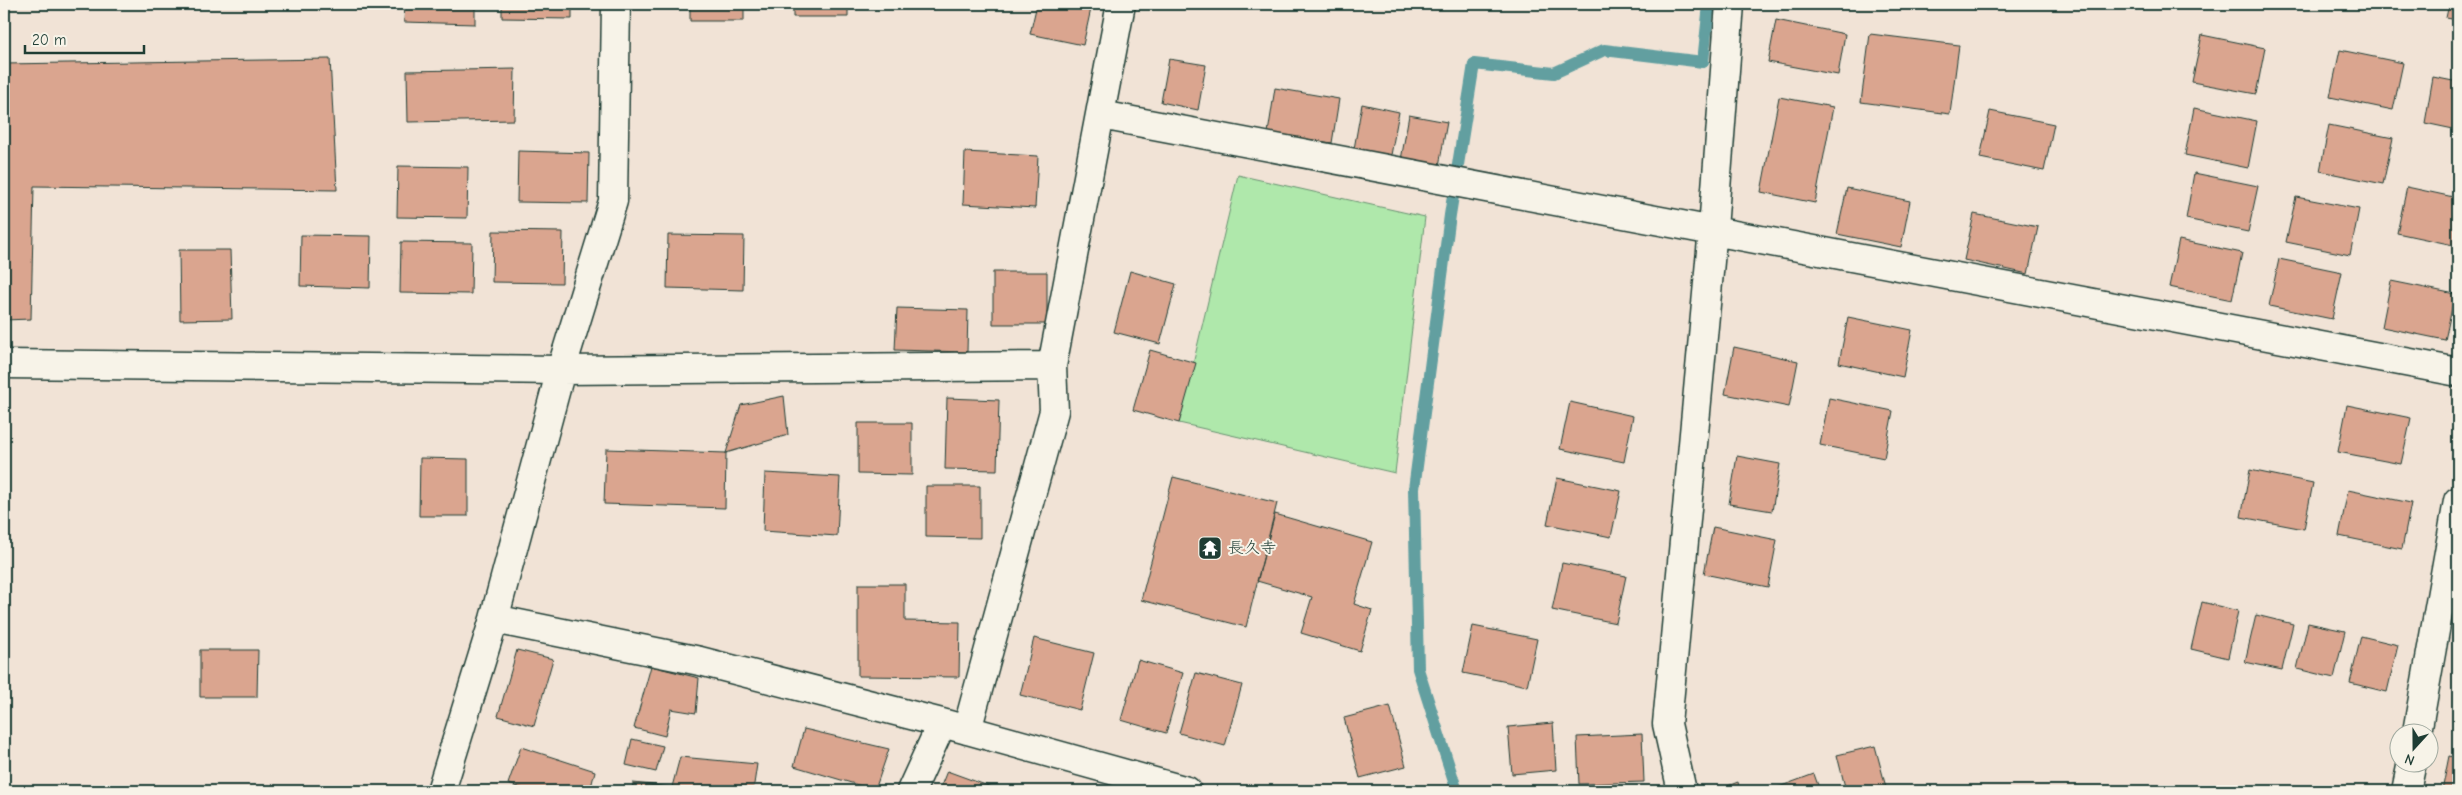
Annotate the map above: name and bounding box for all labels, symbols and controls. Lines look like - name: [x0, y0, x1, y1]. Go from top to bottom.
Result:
- scale bar: [25, 22, 144, 54]
- text: 20 m: [32, 31, 66, 49]
- temple icon: 長久寺: [1197, 535, 1223, 561]
- place label: 長久寺: [1228, 539, 1276, 557]
- north arrow: [2390, 722, 2440, 772]
- text: N: [2402, 750, 2417, 769]

